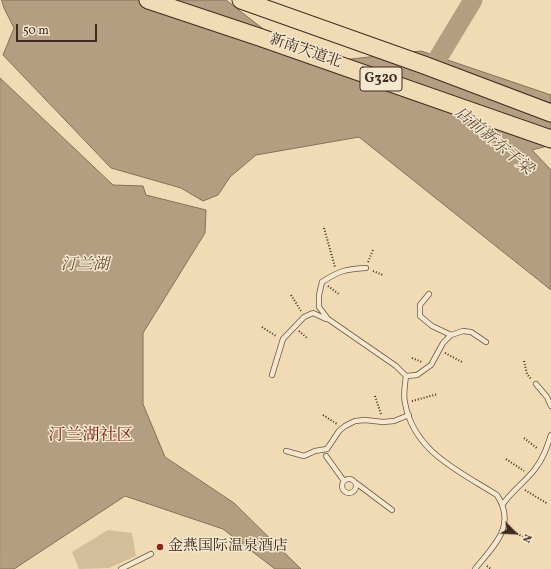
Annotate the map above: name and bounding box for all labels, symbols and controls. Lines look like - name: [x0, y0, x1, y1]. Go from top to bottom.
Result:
- scale bar: [18, 16, 99, 42]
- text: 50 m: [23, 23, 49, 39]
- street label: 新南大道北: [267, 31, 343, 73]
- road number: G320: [360, 67, 402, 91]
- water label: 店前新东干梁: [450, 104, 536, 180]
- water label: 汀兰湖: [61, 256, 109, 276]
- district label: 汀兰湖社区: [49, 427, 133, 447]
- north arrow: [495, 513, 535, 553]
- text: N: [518, 531, 535, 545]
- place label: 金燕国际温泉酒店: [168, 538, 288, 556]
- marker: 金燕国际温泉酒店: [155, 542, 165, 552]

